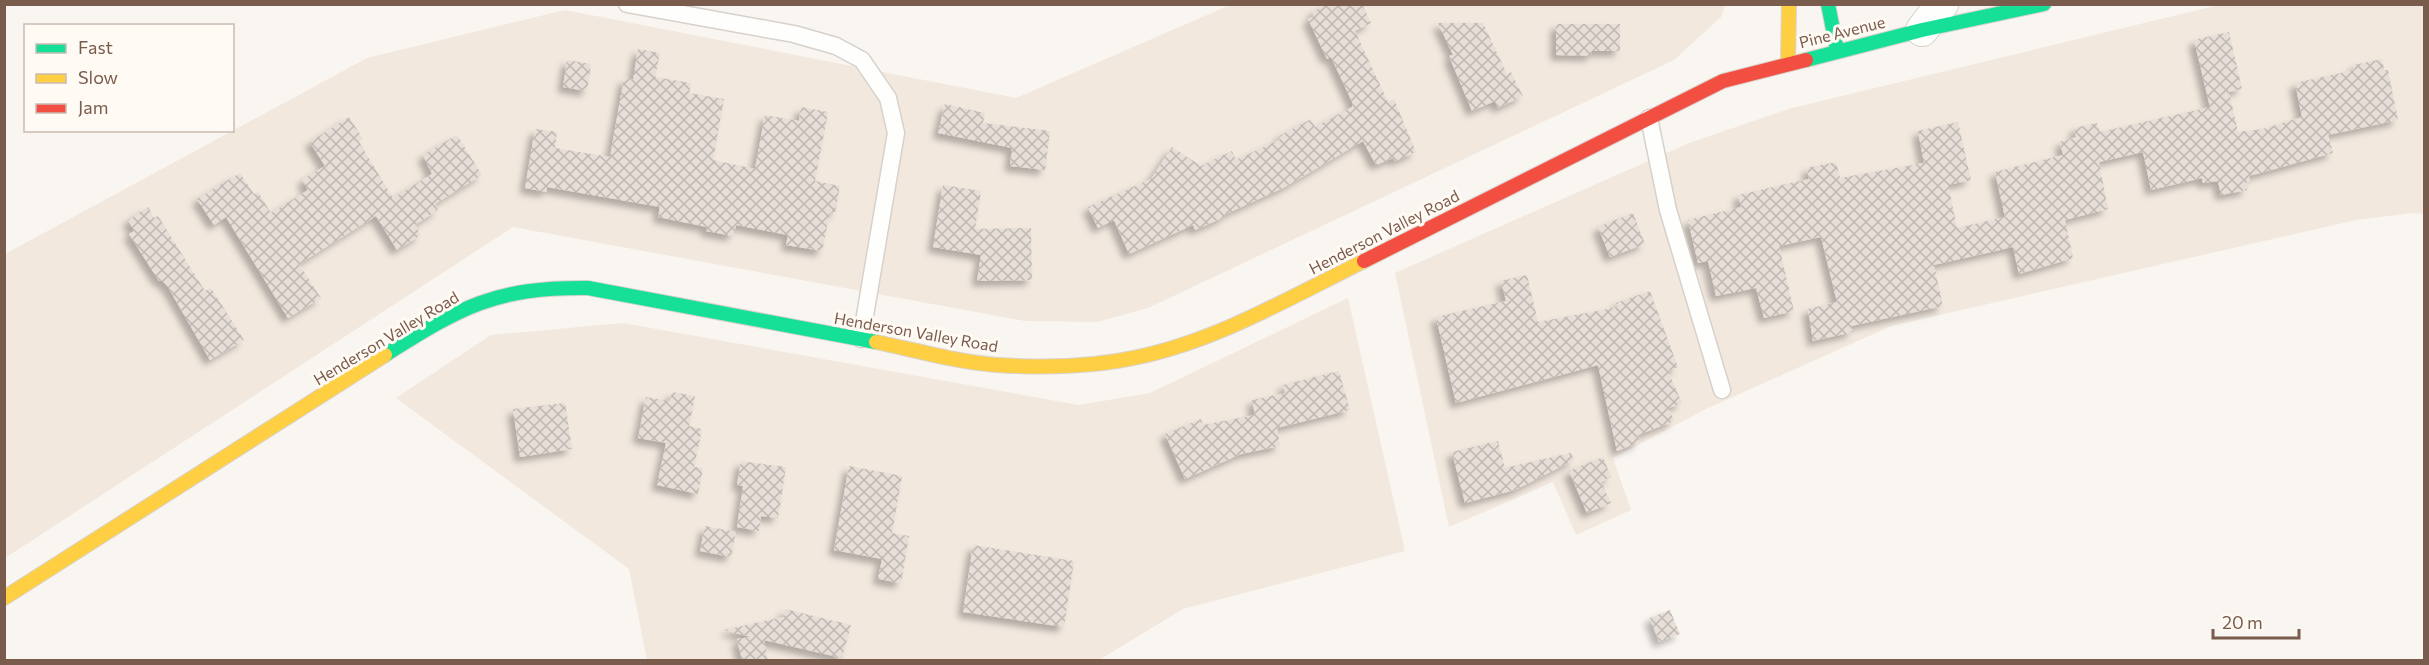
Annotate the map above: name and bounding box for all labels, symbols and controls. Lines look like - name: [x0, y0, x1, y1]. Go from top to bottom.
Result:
- street label: Pine Avenue: [1797, 12, 1887, 51]
- legend: [24, 24, 234, 132]
- text: Fast: [78, 36, 113, 58]
- text: Slow: [78, 66, 118, 88]
- text: Jam: [78, 96, 108, 118]
- street label: Henderson Valley Road: [1305, 185, 1462, 278]
- street label: Henderson Valley Road: [310, 287, 462, 388]
- street label: Henderson Valley Road: [833, 308, 999, 355]
- scale bar: [2213, 602, 2298, 640]
- text: 20 m: [2222, 611, 2263, 633]

